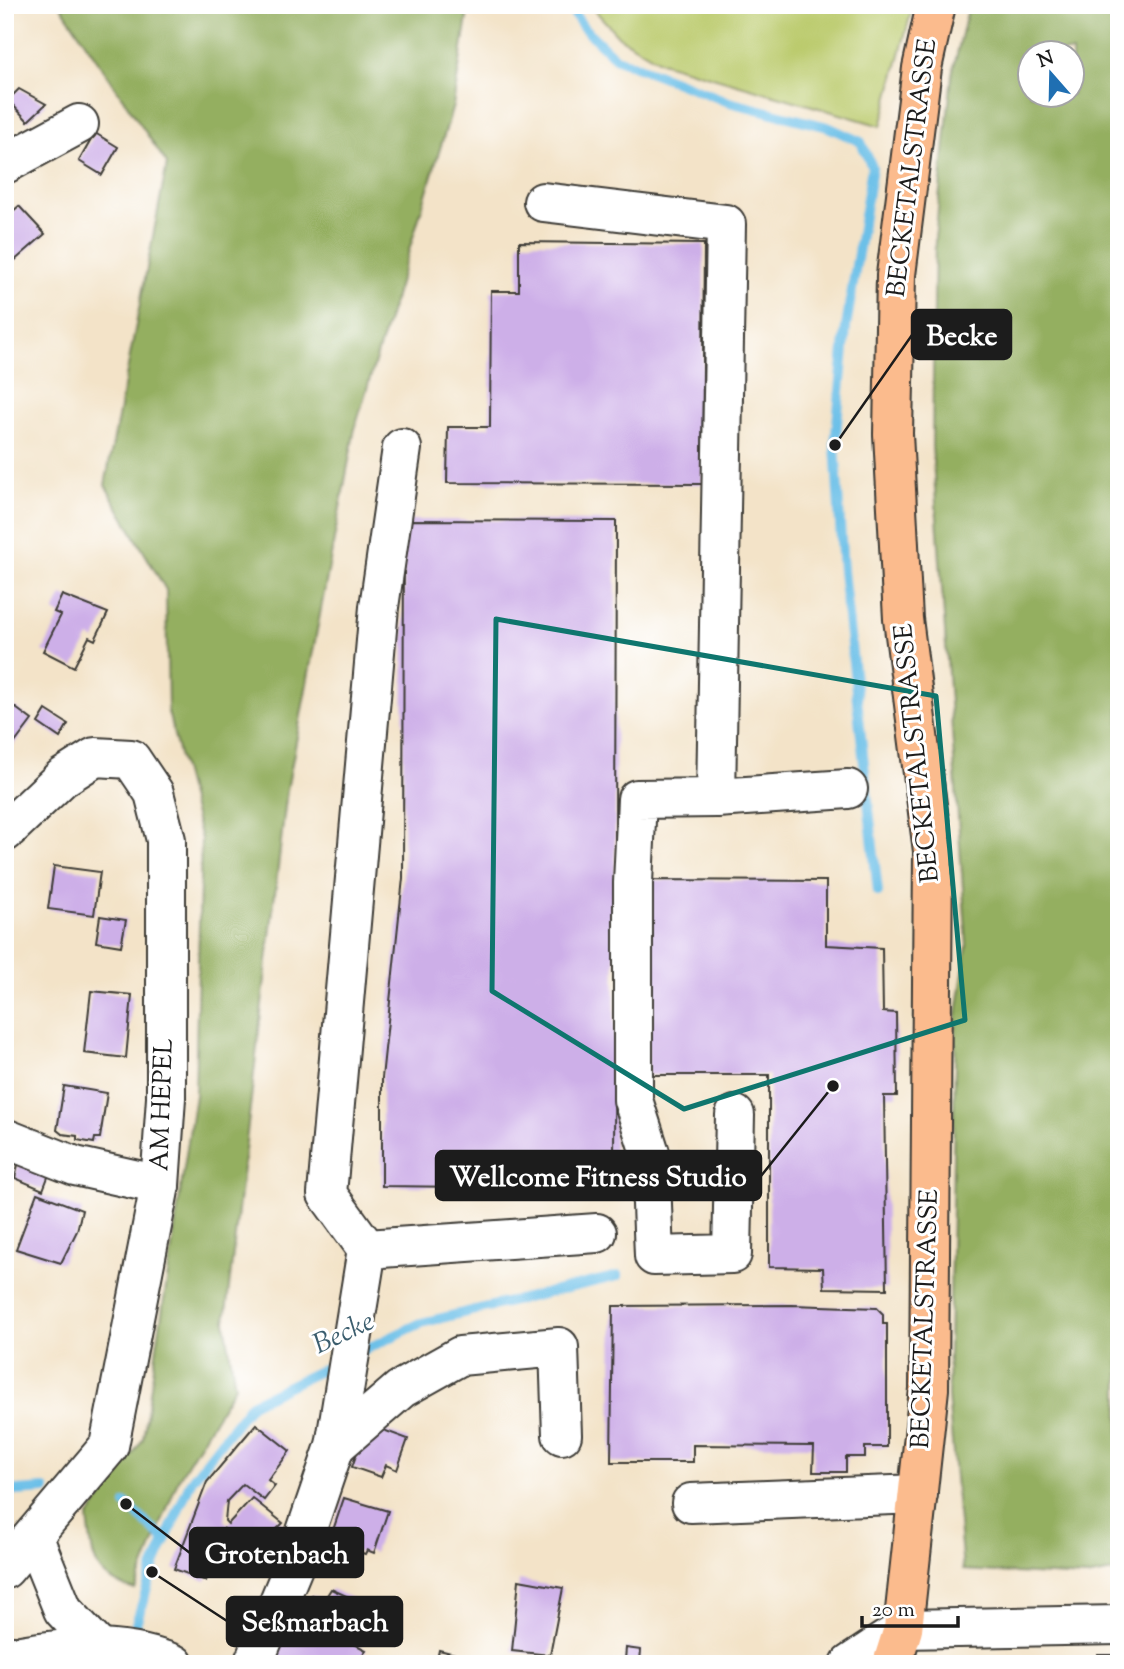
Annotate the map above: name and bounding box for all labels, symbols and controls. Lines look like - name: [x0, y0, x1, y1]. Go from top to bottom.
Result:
- street label: BECKETALSTRASSE: [879, 36, 947, 299]
- north arrow: [1016, 38, 1086, 108]
- text: N: [1034, 45, 1058, 76]
- callout: Becke: [912, 310, 1011, 359]
- text: Becke: [927, 318, 997, 358]
- street label: BECKETALSTRASSE: [886, 621, 950, 884]
- street label: AM HEPEL: [142, 1038, 184, 1172]
- callout: Wellcome Fitness Studio: [436, 1151, 761, 1200]
- text: Wellcome Fitness Studio: [449, 1159, 747, 1199]
- street label: BECKETALSTRASSE: [903, 1188, 949, 1450]
- water label: Becke: [307, 1302, 381, 1366]
- callout: Grotenbach: [190, 1528, 363, 1577]
- text: Grotenbach: [205, 1536, 350, 1576]
- scale bar: [862, 1585, 958, 1629]
- text: 20 m: [872, 1596, 915, 1626]
- callout: Seßmarbach: [227, 1597, 402, 1646]
- text: Seßmarbach: [241, 1604, 389, 1644]

